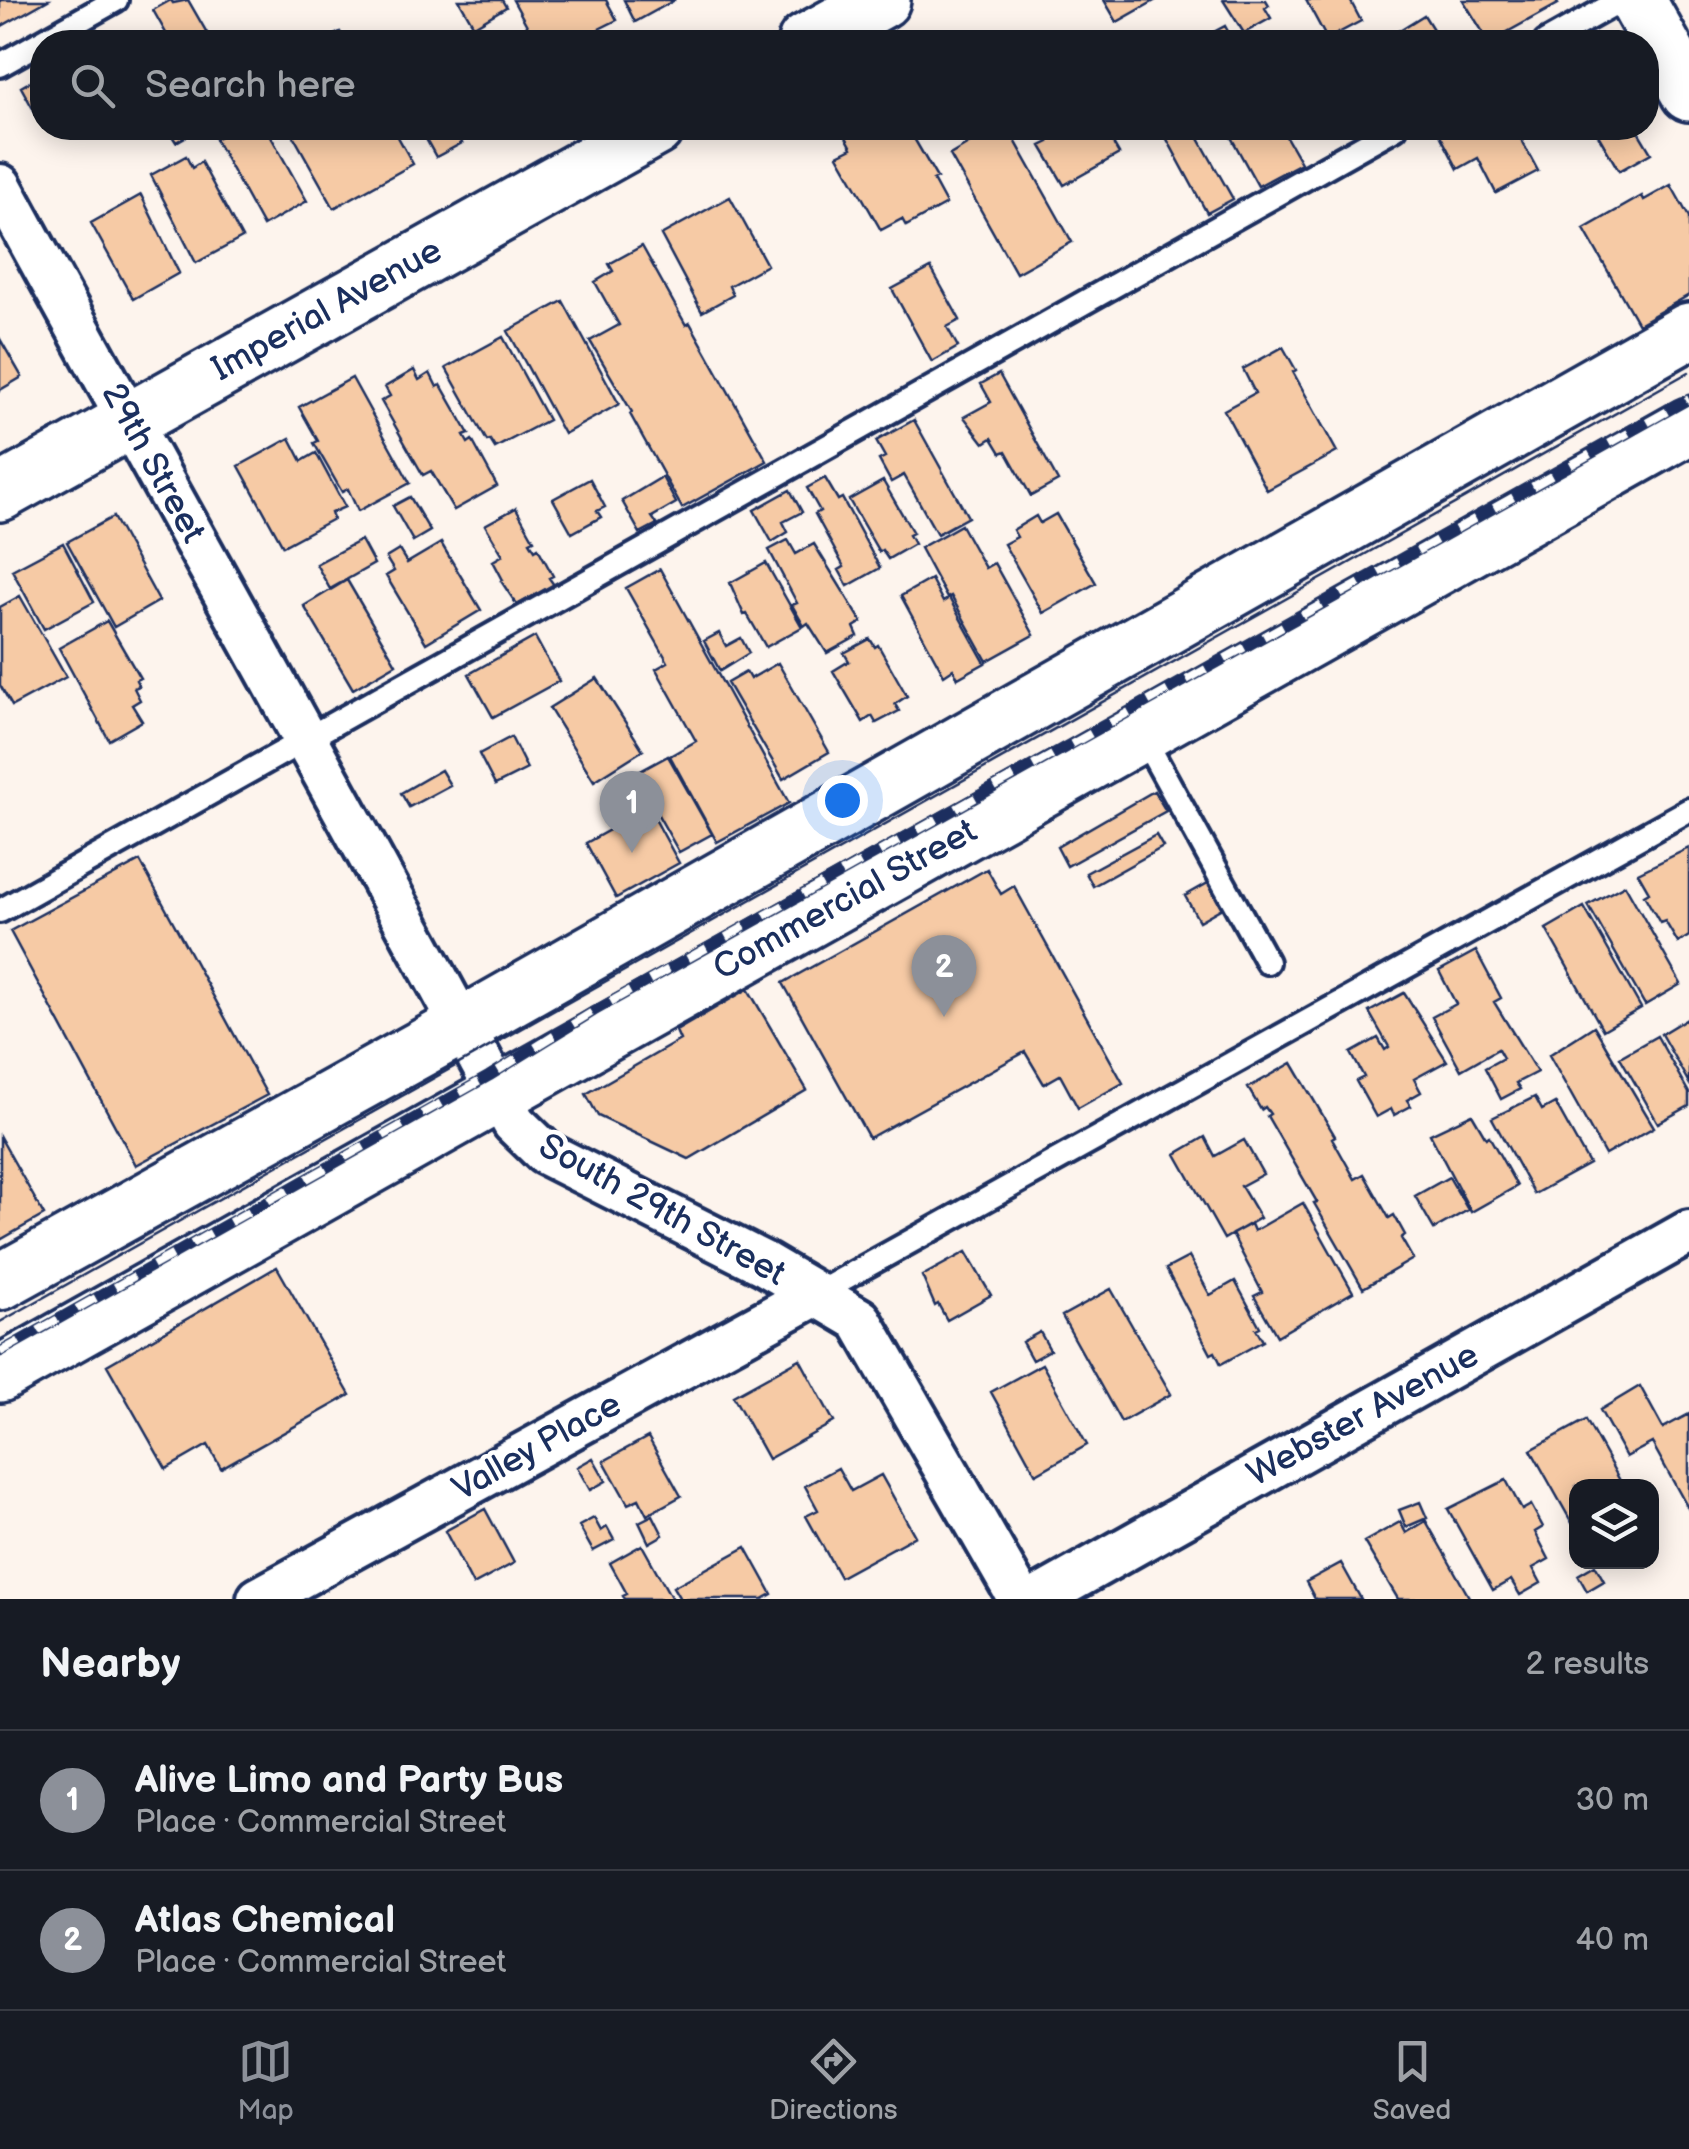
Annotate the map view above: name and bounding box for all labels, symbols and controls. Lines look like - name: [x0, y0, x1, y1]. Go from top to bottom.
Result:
- search box: [30, 30, 1659, 140]
- icon: search: [65, 58, 120, 113]
- text: Search here: [145, 63, 356, 108]
- street label: Imperial Avenue: [205, 229, 449, 391]
- street label: 29th Street: [92, 376, 215, 551]
- pin: 1: [600, 770, 664, 853]
- your location: [817, 775, 868, 826]
- street label: Commercial Street: [706, 810, 984, 990]
- pin: 2: [912, 934, 976, 1017]
- street label: South 29th Street: [531, 1124, 793, 1296]
- street label: Webster Avenue: [1240, 1334, 1486, 1496]
- street label: Valley Place: [445, 1383, 629, 1511]
- map controls: [1569, 1479, 1659, 1569]
- button: layers: [1569, 1479, 1659, 1569]
- text: Nearby: [40, 1639, 180, 1690]
- text: 2 results: [1525, 1645, 1649, 1684]
- text: Alive Limo and Party Bus: [135, 1758, 563, 1803]
- text: 1: [66, 1781, 79, 1820]
- text: 30 m: [1575, 1781, 1649, 1820]
- text: Place · Commercial Street: [135, 1803, 506, 1842]
- text: Atlas Chemical: [135, 1898, 395, 1943]
- text: 2: [63, 1921, 82, 1960]
- text: 40 m: [1576, 1921, 1649, 1960]
- text: Place · Commercial Street: [135, 1943, 506, 1982]
- tab: Map: [238, 2034, 294, 2127]
- tab: Directions: [769, 2034, 898, 2127]
- tab: Saved: [1373, 2034, 1451, 2127]

